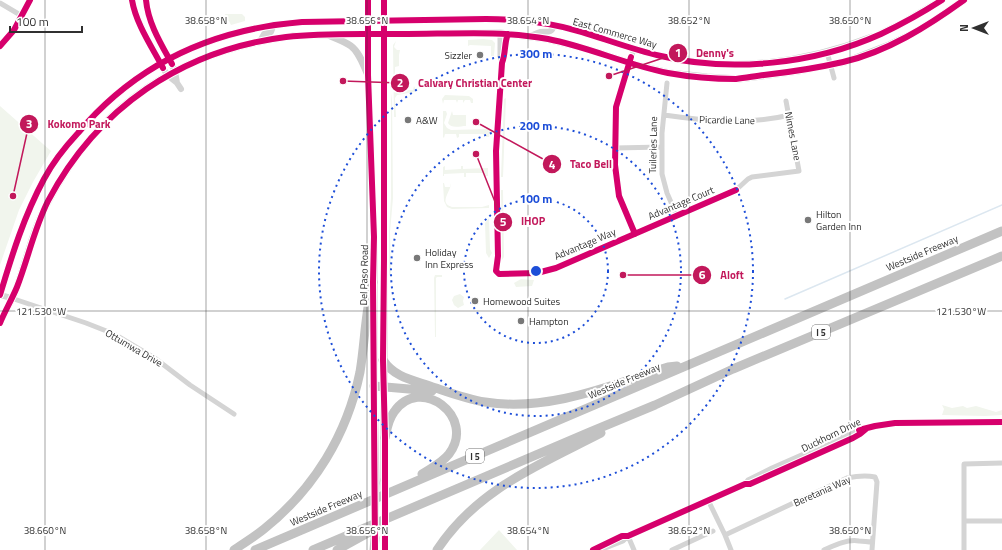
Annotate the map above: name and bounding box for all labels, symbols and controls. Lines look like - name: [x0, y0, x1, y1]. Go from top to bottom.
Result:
- scale bar: [10, 8, 82, 34]
- north arrow: [954, 8, 994, 48]
- text: 100 m: [16, 12, 49, 31]
- text: 38.658°N: [185, 13, 227, 28]
- text: 38.656°N: [346, 13, 388, 28]
- text: 38.654°N: [507, 13, 549, 28]
- text: 38.652°N: [668, 13, 710, 28]
- text: 38.650°N: [829, 13, 871, 28]
- street label: East Commerce Way: [571, 14, 659, 52]
- text: N: [956, 24, 972, 32]
- callout: Denny's: [668, 41, 742, 64]
- text: 1: [675, 43, 681, 62]
- text: 300 m: [520, 44, 552, 63]
- text: Denny's: [696, 45, 734, 61]
- place label: Sizzler: [444, 48, 473, 63]
- marker: Sizzler: [475, 50, 485, 60]
- callout: Calvary Christian Center: [390, 72, 540, 95]
- text: 2: [397, 73, 403, 92]
- text: Calvary Christian Center: [418, 75, 532, 91]
- street label: Nimes Lane: [781, 110, 805, 162]
- street label: Picardie Lane: [699, 112, 755, 128]
- callout: Kokomo Park: [19, 113, 118, 136]
- place label: A&W: [416, 113, 438, 128]
- text: 3: [26, 114, 32, 133]
- marker: A&W: [403, 115, 413, 125]
- text: Kokomo Park: [48, 116, 111, 132]
- text: 200 m: [520, 116, 552, 135]
- street label: Tuileries Lane: [645, 116, 661, 174]
- callout: Taco Bell: [542, 153, 620, 176]
- text: 4: [549, 155, 556, 174]
- text: Taco Bell: [570, 156, 612, 172]
- street label: Advantage Court: [646, 182, 717, 224]
- text: 100 m: [520, 189, 552, 208]
- place label: Hilton Garden Inn: [816, 207, 862, 234]
- callout: IHOP: [493, 210, 553, 233]
- text: 5: [500, 212, 507, 231]
- text: IHOP: [521, 213, 546, 229]
- marker: Hilton Garden Inn: [803, 215, 813, 225]
- street label: Advantage Way: [552, 224, 618, 264]
- street label: Westside Freeway: [884, 231, 961, 275]
- street label: Del Paso Road: [356, 245, 372, 305]
- place label: Holiday Inn Express: [425, 245, 474, 272]
- marker: Holiday Inn Express: [412, 253, 422, 263]
- centre of rings: [529, 264, 543, 278]
- callout: Aloft: [692, 264, 751, 286]
- text: 6: [699, 265, 706, 284]
- text: Aloft: [720, 267, 744, 283]
- place label: Homewood Suites: [483, 294, 560, 309]
- marker: Homewood Suites: [470, 296, 480, 306]
- text: 121.530°W: [16, 304, 66, 319]
- text: 121.530°W: [936, 304, 986, 319]
- place label: Hampton: [529, 314, 569, 329]
- marker: Hampton: [516, 316, 526, 326]
- road number: I 5: [812, 325, 830, 339]
- street label: Ottumwa Drive: [103, 326, 165, 370]
- street label: Westside Freeway: [586, 359, 663, 403]
- street label: Duckhorn Drive: [799, 414, 863, 456]
- road number: I 5: [466, 449, 484, 463]
- street label: Beretania Way: [791, 472, 853, 510]
- street label: Westside Freeway: [288, 486, 365, 530]
- text: 38.660°N: [24, 523, 66, 538]
- text: 38.658°N: [185, 523, 227, 538]
- text: 38.656°N: [346, 523, 388, 538]
- text: 38.654°N: [507, 523, 549, 538]
- text: 38.652°N: [668, 523, 710, 538]
- text: 38.650°N: [829, 523, 871, 538]

